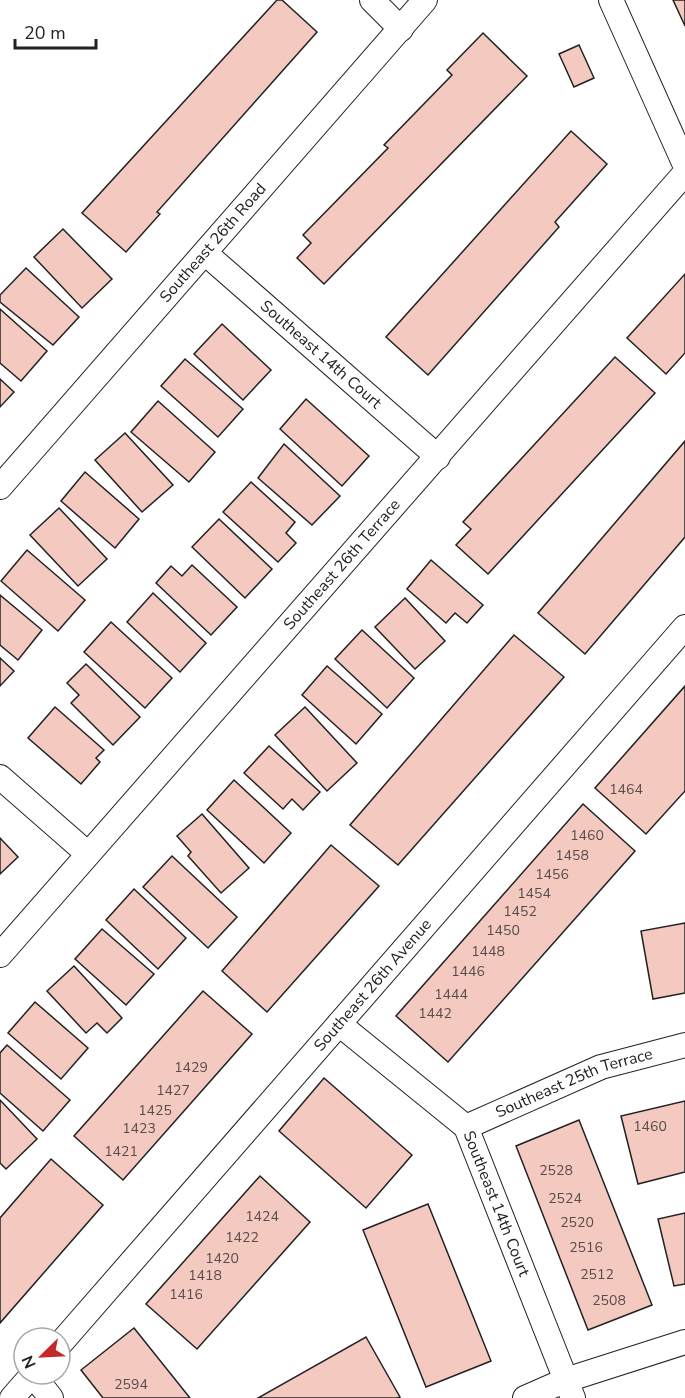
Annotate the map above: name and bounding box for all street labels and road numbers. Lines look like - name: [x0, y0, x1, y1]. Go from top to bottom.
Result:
- street label: Southeast 26th Road: [155, 178, 271, 307]
- street label: Southeast 14th Court: [255, 295, 387, 414]
- street label: Southeast 26th Terrace: [279, 494, 405, 635]
- street label: Southeast 26th Avenue: [309, 914, 437, 1056]
- street label: Southeast 25th Terrace: [492, 1043, 655, 1124]
- street label: Southeast 14th Court: [458, 1128, 535, 1280]

